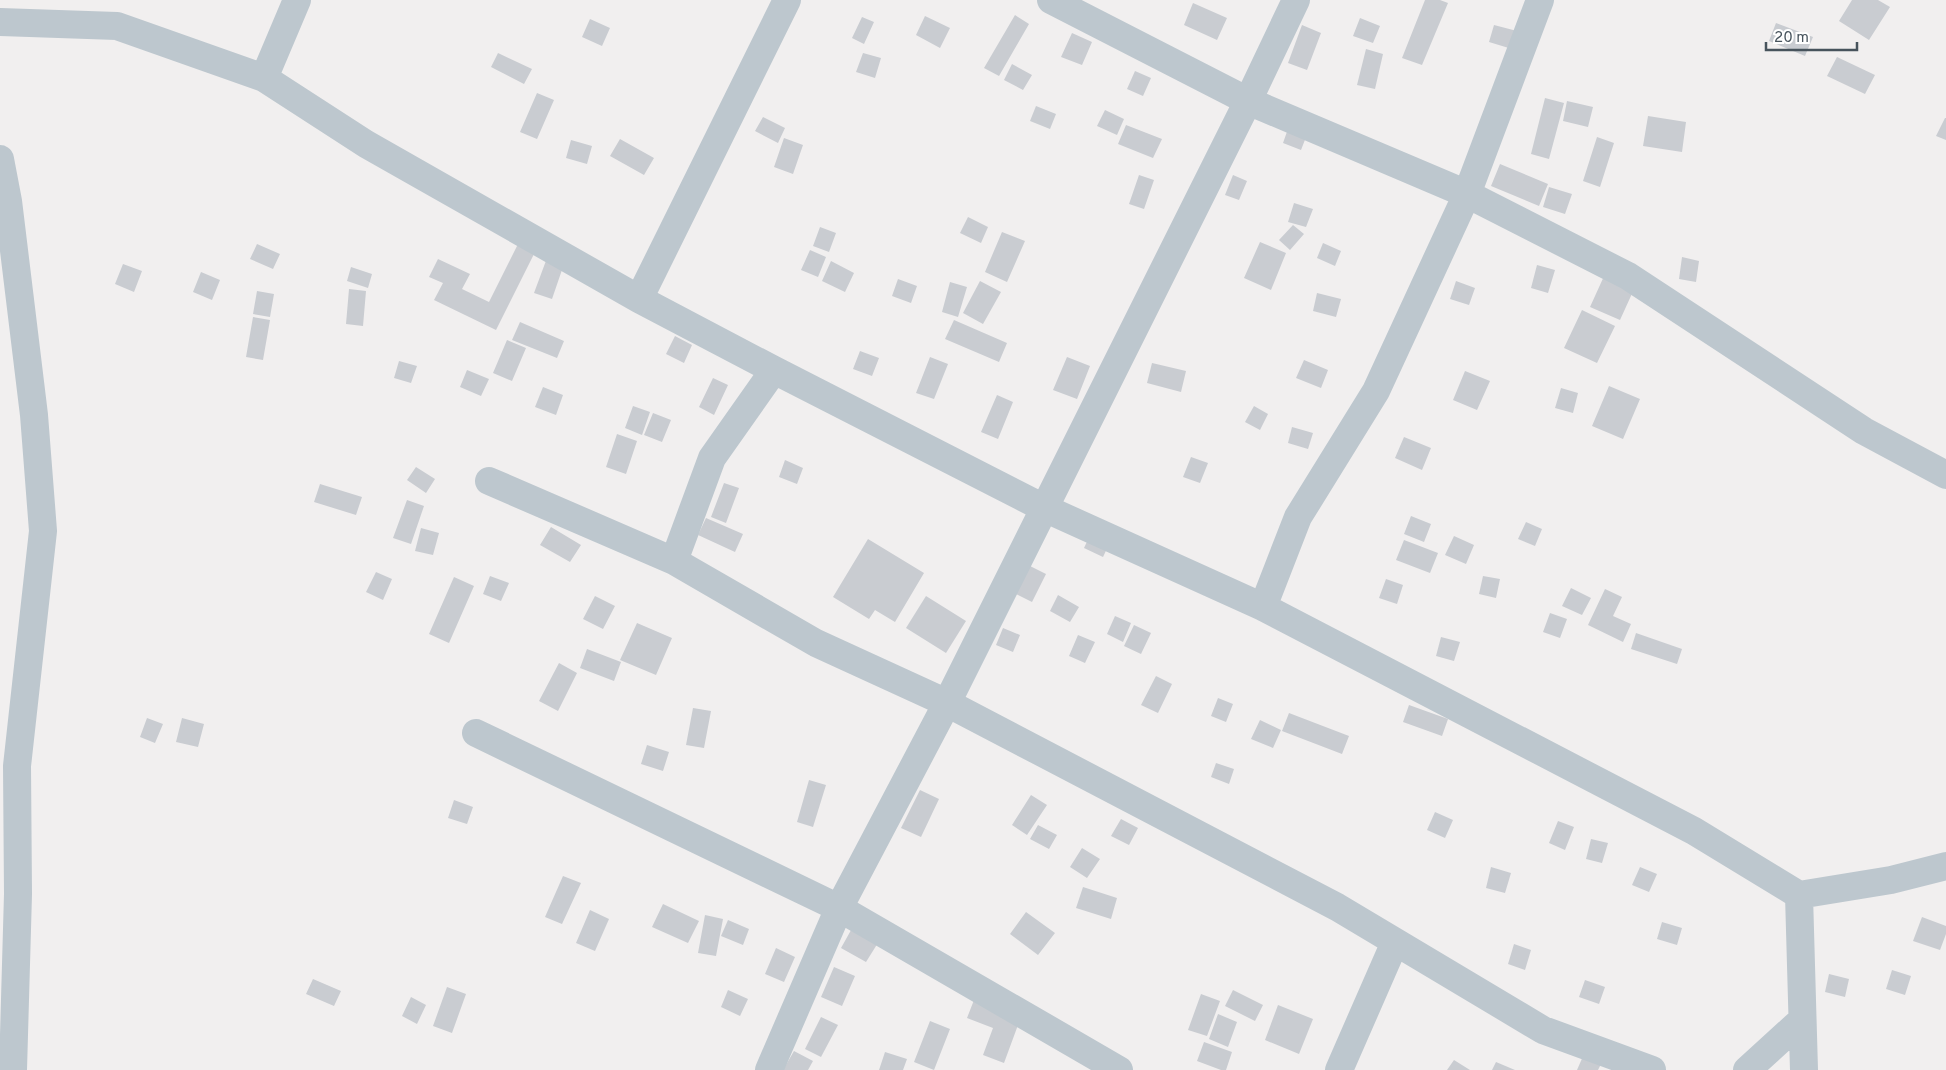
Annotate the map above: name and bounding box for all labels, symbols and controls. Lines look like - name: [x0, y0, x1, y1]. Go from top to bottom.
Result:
- scale bar: [1766, 20, 1857, 52]
- text: 20 m: [1774, 29, 1809, 48]

